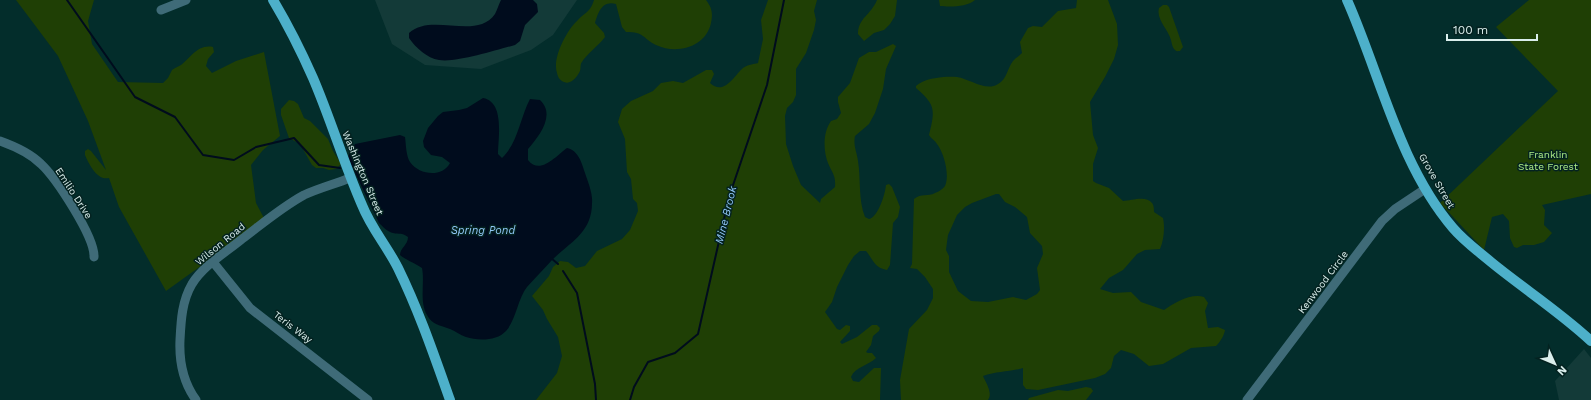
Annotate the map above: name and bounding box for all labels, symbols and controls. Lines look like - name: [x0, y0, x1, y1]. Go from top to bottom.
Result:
- scale bar: [1447, 16, 1537, 42]
- text: 100 m: [1453, 23, 1488, 37]
- street label: Washington Street: [340, 129, 386, 217]
- park label: Franklin State Forest: [1518, 149, 1579, 172]
- street label: Grove Street: [1417, 152, 1458, 211]
- street label: Emilio Drive: [53, 165, 95, 221]
- water label: Mine Brook: [713, 184, 740, 245]
- street label: Wilson Road: [193, 221, 247, 267]
- water label: Spring Pond: [451, 224, 516, 237]
- street label: Kenwood Circle: [1296, 248, 1350, 316]
- street label: Teris Way: [271, 309, 315, 346]
- north arrow: [1535, 344, 1575, 384]
- text: N: [1554, 363, 1569, 378]

